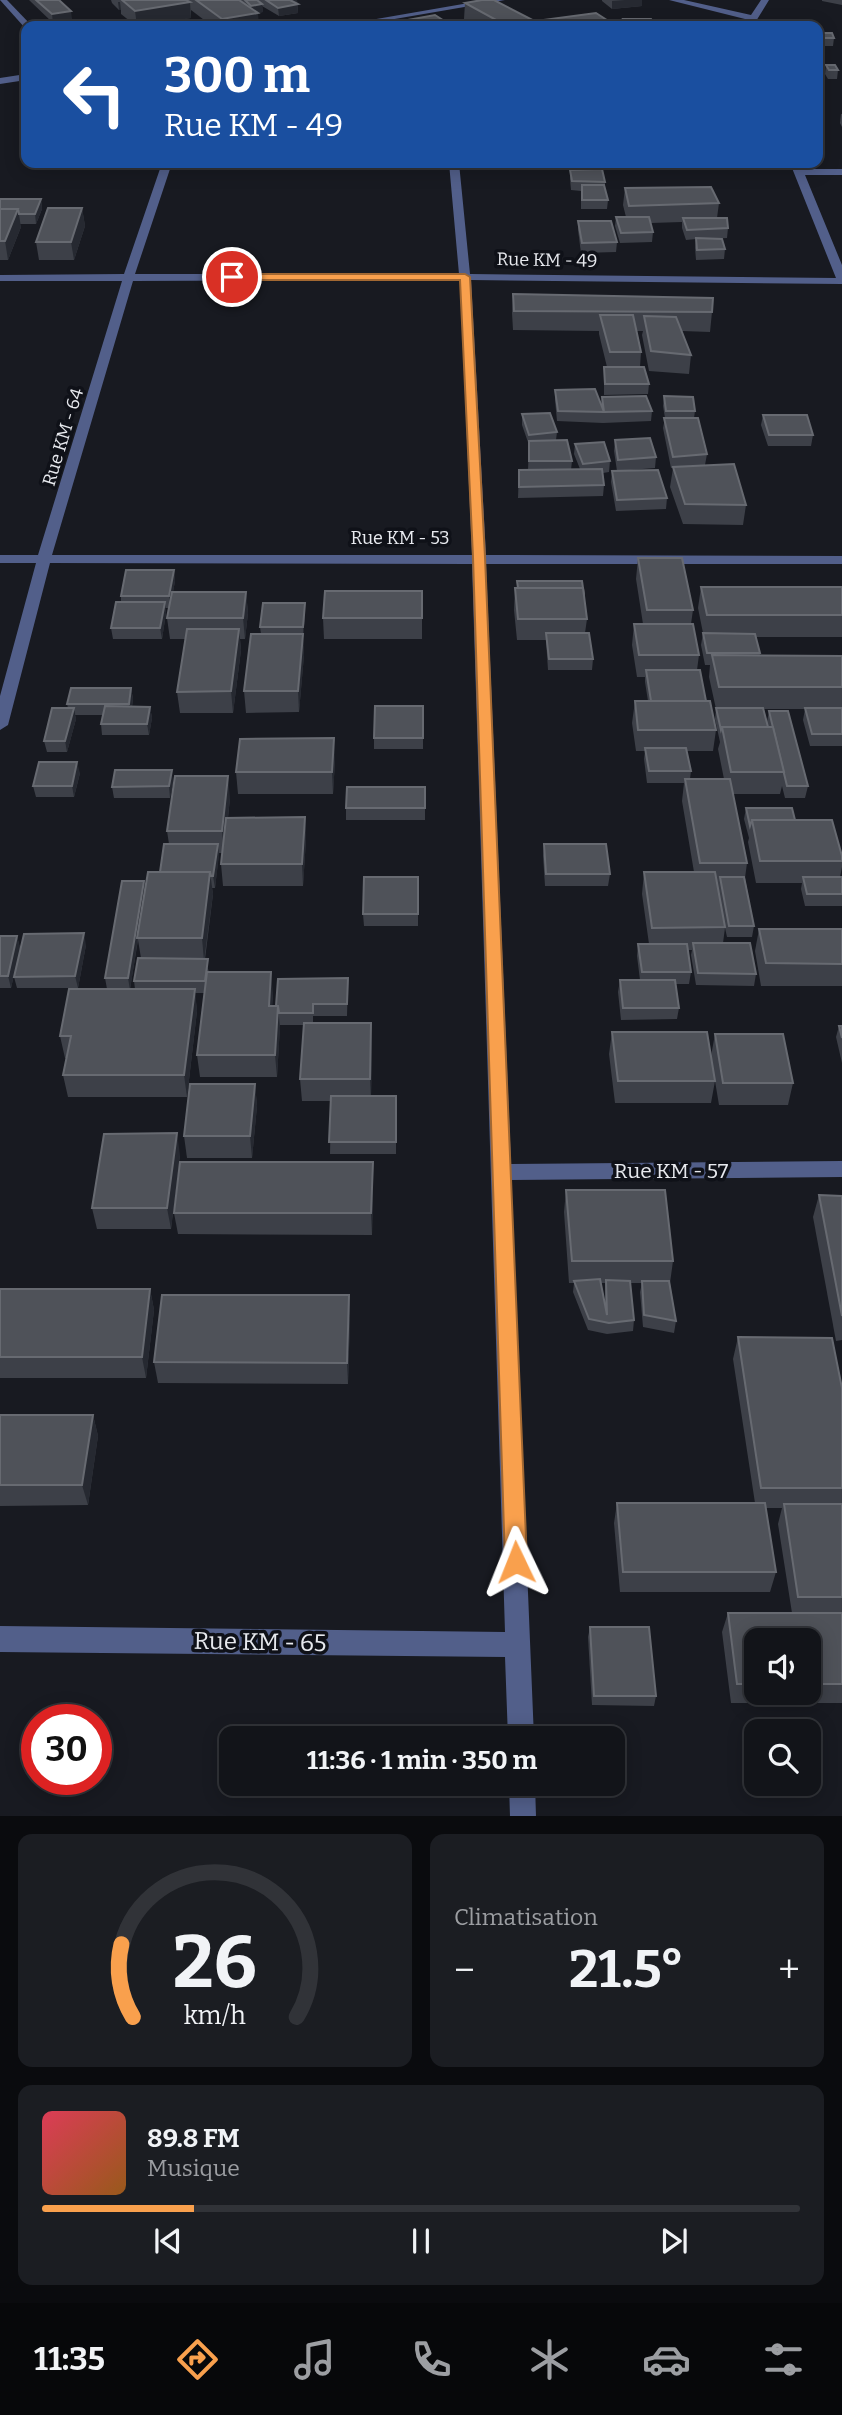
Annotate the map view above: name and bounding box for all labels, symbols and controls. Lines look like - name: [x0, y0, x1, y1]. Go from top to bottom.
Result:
- text: 300 m: [164, 46, 310, 105]
- icon: left: [49, 49, 140, 140]
- text: Rue KM - 49: [164, 106, 343, 144]
- pin: [202, 247, 262, 307]
- street label: Rue KM - 49: [496, 248, 598, 272]
- icon: arrive: [213, 258, 251, 296]
- street label: Rue KM - 64: [38, 385, 88, 488]
- street label: Rue KM - 53: [350, 527, 450, 549]
- street label: Rue KM - 57: [614, 1158, 729, 1184]
- position arrow: [479, 1525, 553, 1599]
- street label: Rue KM - 65: [193, 1627, 327, 1657]
- map controls: [744, 1628, 821, 1796]
- button: sound: [744, 1628, 821, 1705]
- speed limit sign: 30: [21, 1704, 112, 1795]
- button: search: [744, 1719, 821, 1796]
- text: 11:36 · 1 min · 350 m: [307, 1745, 537, 1776]
- text: Climatisation: [454, 1903, 598, 1931]
- text: 26: [173, 1919, 257, 2006]
- text: 21.5°: [569, 1938, 684, 2001]
- text: −: [454, 1947, 475, 1993]
- text: +: [778, 1947, 800, 1993]
- text: km/h: [184, 2000, 246, 2030]
- text: 89.8 FM: [147, 2123, 240, 2154]
- text: Musique: [147, 2154, 240, 2182]
- icon: previous: [149, 2222, 187, 2260]
- icon: pause: [402, 2222, 440, 2260]
- icon: next: [655, 2222, 693, 2260]
- icon: directions: [173, 2335, 222, 2384]
- icon: music: [290, 2335, 339, 2384]
- icon: phone: [407, 2335, 456, 2384]
- icon: climate: [525, 2335, 574, 2384]
- icon: car: [642, 2335, 691, 2384]
- icon: filters: [759, 2335, 808, 2384]
- text: 11:35: [34, 2340, 105, 2378]

